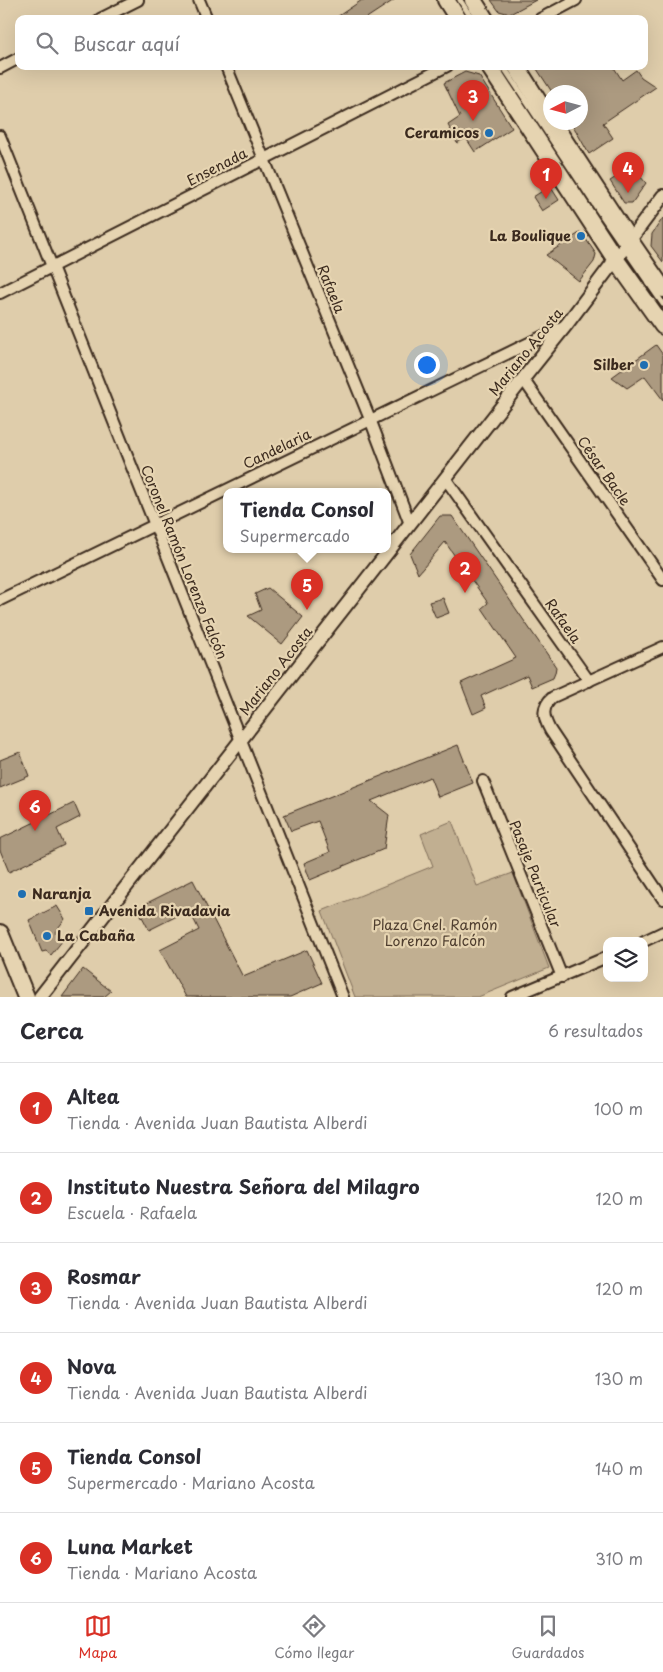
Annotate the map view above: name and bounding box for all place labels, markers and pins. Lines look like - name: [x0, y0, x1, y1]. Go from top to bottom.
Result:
- pin: 3: [457, 80, 489, 121]
- place label: Ceramicos: [405, 122, 479, 143]
- marker: Ceramicos: [483, 127, 495, 139]
- pin: 4: [612, 152, 644, 193]
- pin: 1: [530, 158, 562, 199]
- place label: La Boulique: [489, 225, 571, 246]
- marker: La Boulique: [575, 230, 587, 242]
- place label: Silber: [593, 354, 635, 375]
- marker: Silber: [638, 359, 650, 371]
- pin: 2: [449, 552, 481, 593]
- pin: 5: [291, 569, 323, 610]
- pin: 6: [19, 790, 51, 831]
- place label: Naranja: [32, 883, 92, 904]
- marker: Naranja: [16, 888, 28, 900]
- place label: Avenida Rivadavia: [98, 900, 231, 921]
- marker: Avenida Rivadavia: [83, 905, 95, 917]
- place label: La Cabaña: [57, 925, 136, 946]
- marker: La Cabaña: [41, 930, 53, 942]

